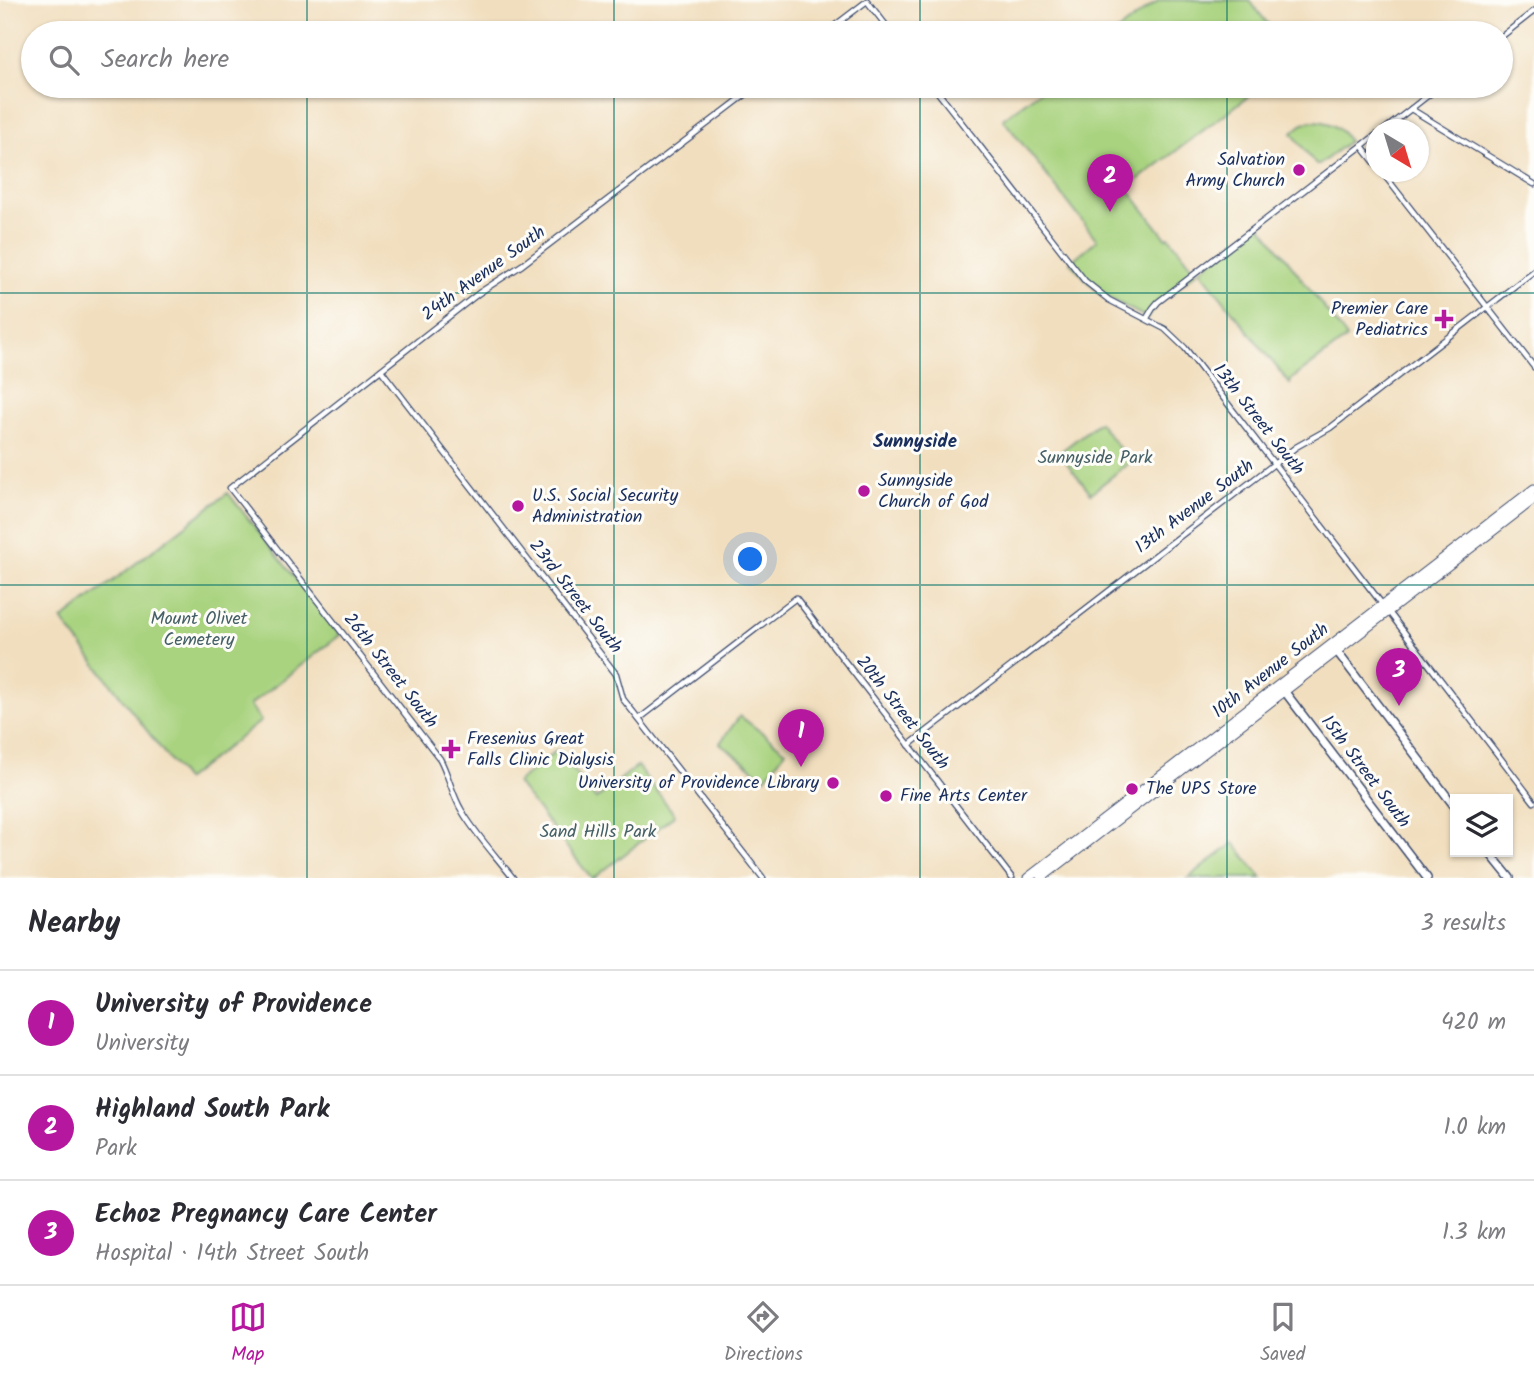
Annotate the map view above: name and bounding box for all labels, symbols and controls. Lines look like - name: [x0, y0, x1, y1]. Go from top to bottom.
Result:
- search box: [21, 21, 1513, 98]
- text: Search here: [101, 39, 229, 81]
- icon: search: [45, 41, 83, 79]
- north arrow: [1366, 119, 1429, 182]
- place label: Salvation Army Church: [1185, 146, 1285, 196]
- pin: 2: [1087, 154, 1133, 212]
- marker: Salvation Army Church: [1291, 162, 1307, 178]
- street label: 24th Avenue South: [416, 219, 552, 329]
- place label: Premier Care Pediatrics: [1331, 295, 1428, 345]
- marker: Premier Care Pediatrics: [1434, 309, 1454, 329]
- street label: 13th Street South: [1205, 358, 1311, 482]
- district label: Sunnyside: [873, 427, 957, 457]
- park label: Sunnyside Park: [1038, 444, 1153, 473]
- street label: 13th Avenue South: [1129, 452, 1261, 562]
- place label: Sunnyside Church of God: [878, 467, 989, 517]
- place label: U.S. Social Security Administration: [532, 482, 679, 532]
- marker: Sunnyside Church of God: [856, 483, 872, 499]
- marker: U.S. Social Security Administration: [510, 498, 526, 514]
- street label: 23rd Street South: [521, 533, 629, 661]
- your location: [733, 542, 767, 576]
- park label: Mount Olivet Cemetery: [150, 605, 249, 655]
- street label: 26th Street South: [335, 607, 445, 735]
- street label: 10th Avenue South: [1206, 616, 1336, 726]
- pin: 3: [1376, 648, 1422, 706]
- street label: 20th Street South: [848, 649, 956, 777]
- pin: 1: [778, 709, 824, 767]
- street label: 15th Street South: [1313, 709, 1417, 835]
- place label: Fresenius Great Falls Clinic Dialysis: [467, 725, 614, 775]
- marker: Fresenius Great Falls Clinic Dialysis: [441, 739, 461, 759]
- place label: University of Providence Library: [578, 769, 820, 798]
- marker: University of Providence Library: [825, 775, 841, 791]
- place label: The UPS Store: [1146, 775, 1257, 804]
- marker: The UPS Store: [1124, 781, 1140, 797]
- place label: Fine Arts Center: [900, 782, 1028, 811]
- marker: Fine Arts Center: [878, 788, 894, 804]
- map controls: [1450, 794, 1513, 857]
- button: layers: [1450, 794, 1513, 857]
- park label: Sand Hills Park: [540, 818, 657, 847]
- text: Nearby: [28, 900, 120, 948]
- text: 3 results: [1420, 906, 1506, 942]
- text: University of Providence: [95, 984, 372, 1026]
- text: 1: [48, 1005, 54, 1041]
- text: 420 m: [1441, 1005, 1506, 1041]
- text: University: [95, 1026, 189, 1062]
- text: Highland South Park: [95, 1089, 329, 1131]
- text: 2: [44, 1110, 58, 1146]
- text: 1.0 km: [1444, 1110, 1506, 1146]
- text: Park: [95, 1131, 137, 1167]
- text: Echoz Pregnancy Care Center: [95, 1194, 437, 1236]
- text: 3: [45, 1215, 57, 1251]
- text: 1.3 km: [1442, 1215, 1506, 1251]
- text: Hospital · 14th Street South: [95, 1236, 369, 1272]
- tab: Map: [229, 1298, 267, 1370]
- tab: Directions: [724, 1298, 803, 1370]
- tab: Saved: [1260, 1298, 1305, 1370]

